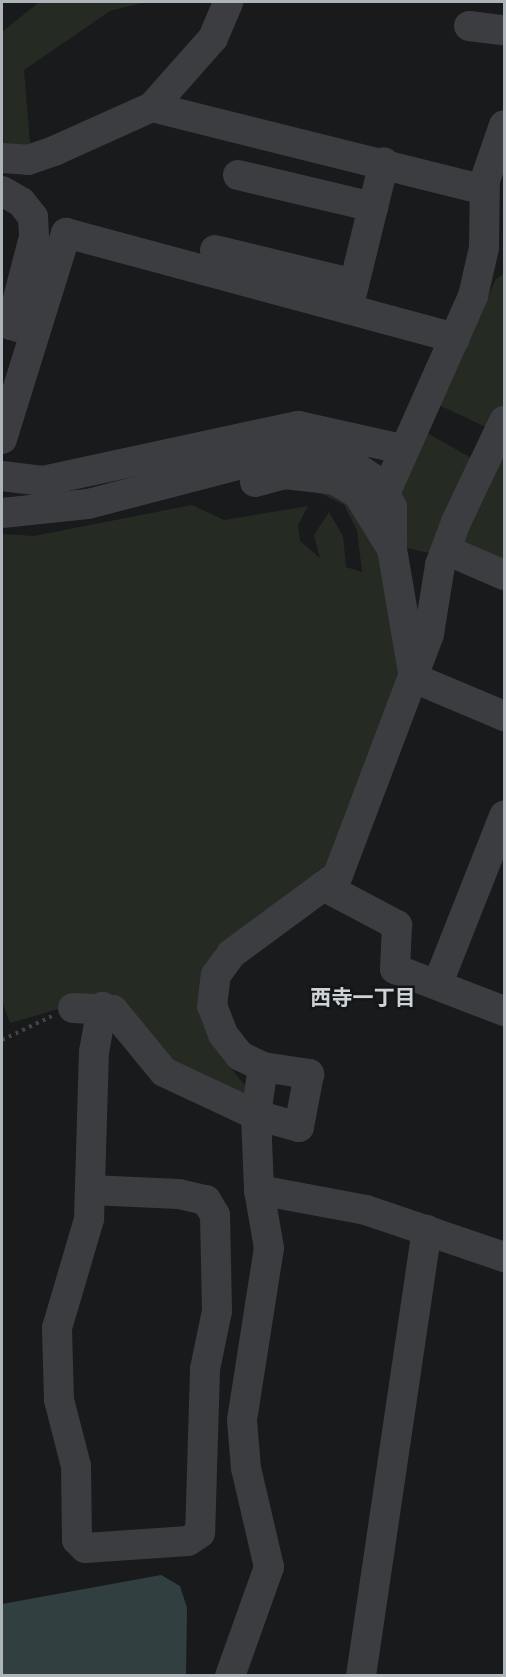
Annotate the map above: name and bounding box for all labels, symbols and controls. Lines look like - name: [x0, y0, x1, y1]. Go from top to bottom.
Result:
- district label: 西寺一丁目: [311, 985, 415, 1011]

